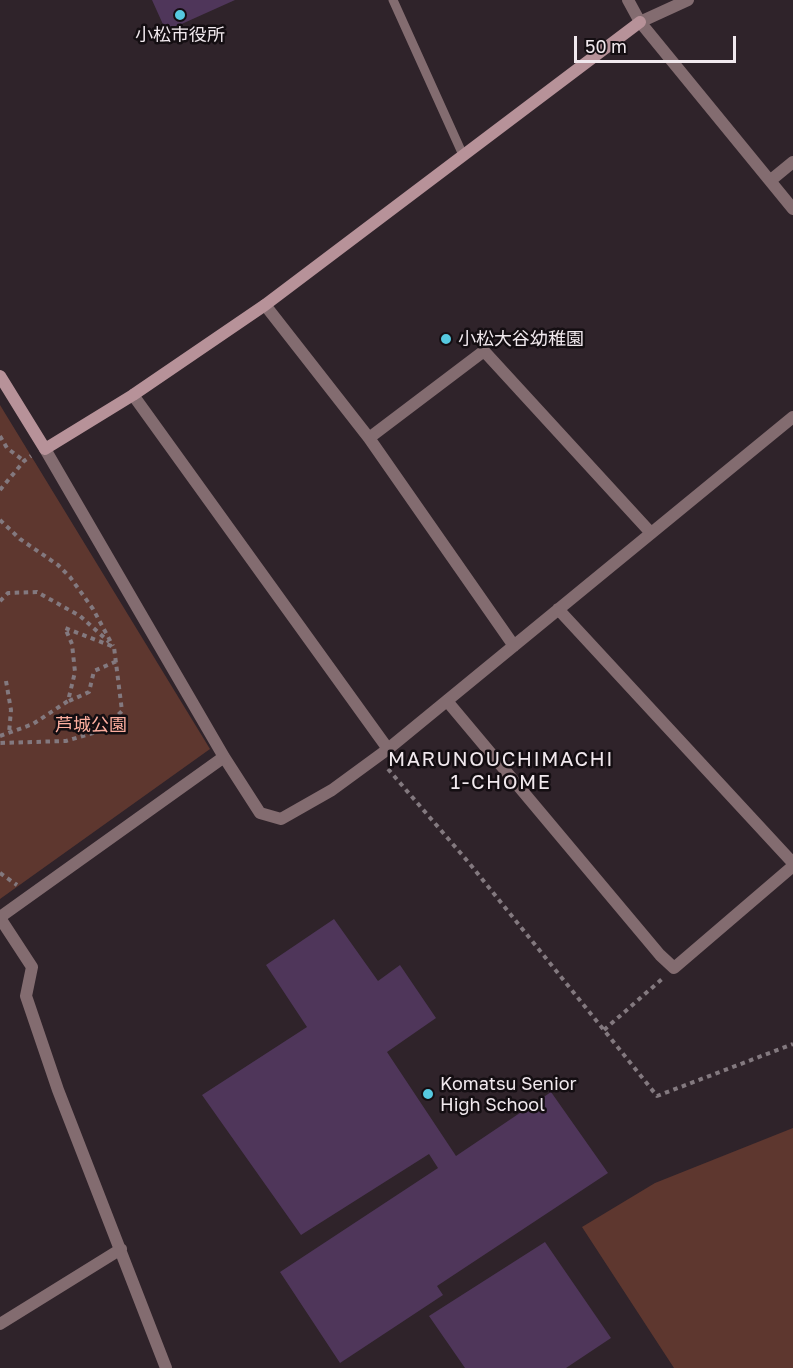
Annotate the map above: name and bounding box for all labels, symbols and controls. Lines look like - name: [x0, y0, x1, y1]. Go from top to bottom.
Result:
- marker: 小松市役所: [173, 8, 187, 22]
- place label: 小松市役所: [135, 24, 225, 46]
- scale bar: [577, 24, 739, 62]
- text: 50 m: [585, 35, 627, 57]
- place label: 小松大谷幼稚園: [458, 328, 584, 350]
- marker: 小松大谷幼稚園: [439, 332, 453, 346]
- park label: 芦城公園: [55, 714, 127, 736]
- district label: MARUNOUCHIMACHI 1-CHOME: [388, 748, 614, 795]
- place label: Komatsu Senior High School: [440, 1073, 577, 1116]
- marker: Komatsu Senior High School: [421, 1087, 435, 1101]

